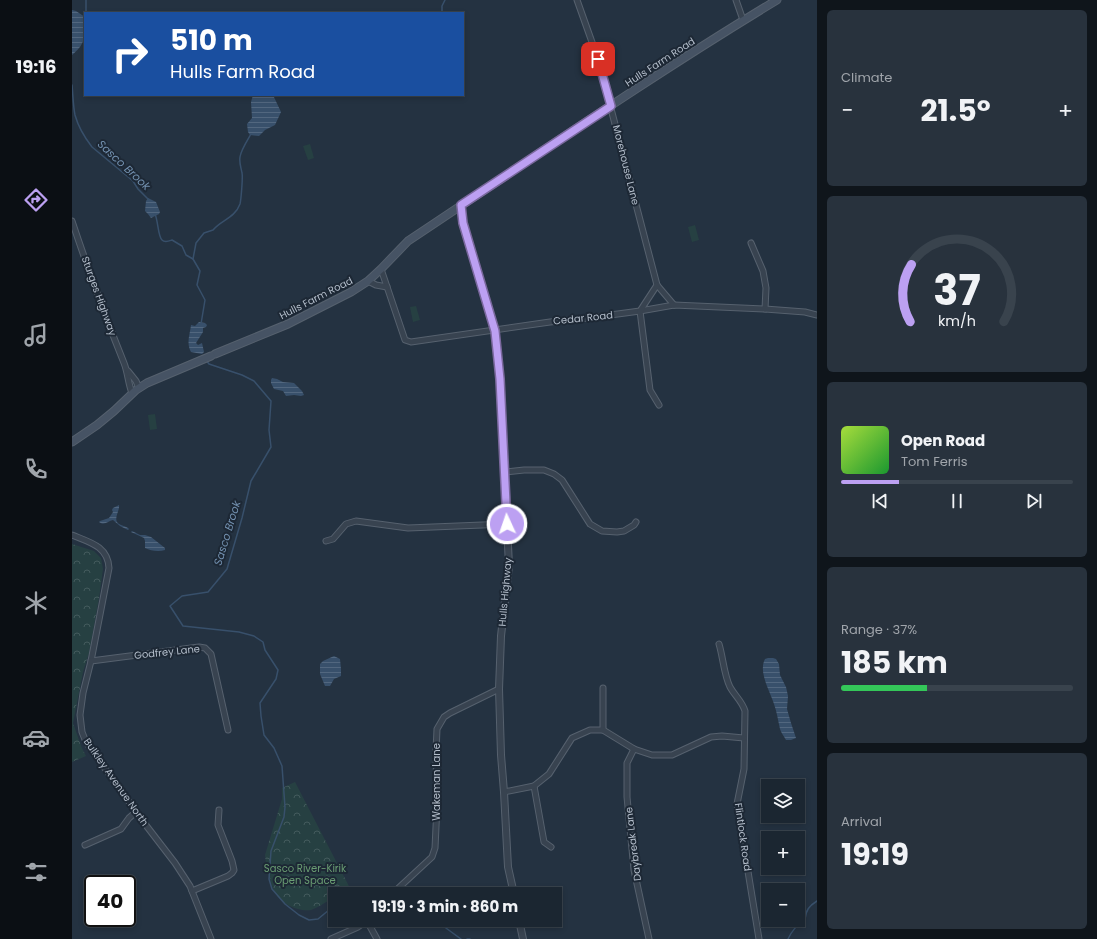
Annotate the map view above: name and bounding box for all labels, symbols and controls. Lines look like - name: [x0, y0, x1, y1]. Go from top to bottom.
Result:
- text: 510 m: [170, 21, 253, 60]
- icon: right: [104, 28, 156, 80]
- street label: Hulls Farm Road: [622, 34, 698, 90]
- pin: [581, 42, 615, 76]
- icon: arrive: [587, 48, 609, 70]
- text: 19:16: [15, 54, 57, 79]
- text: Hulls Farm Road: [170, 59, 315, 84]
- text: Climate: [841, 68, 892, 87]
- text: 21.5°: [920, 89, 991, 132]
- text: −: [841, 95, 853, 126]
- text: +: [1058, 95, 1073, 126]
- street label: Morehouse Lane: [609, 123, 643, 207]
- water label: Sasco Brook: [94, 136, 155, 195]
- icon: directions: [22, 186, 50, 214]
- street label: Sturges Highway: [78, 254, 120, 338]
- text: 37: [933, 260, 981, 319]
- street label: Hulls Farm Road: [277, 273, 355, 323]
- street label: Cedar Road: [552, 307, 614, 329]
- text: km/h: [938, 310, 976, 330]
- icon: music: [22, 321, 50, 349]
- text: Open Road: [901, 430, 985, 451]
- text: Tom Ferris: [901, 452, 968, 471]
- icon: phone: [22, 455, 50, 483]
- icon: previous: [869, 490, 891, 512]
- icon: pause: [946, 490, 968, 512]
- icon: next: [1023, 490, 1045, 512]
- water label: Sasco Brook: [210, 497, 245, 567]
- position arrow: [486, 503, 528, 545]
- street label: Hulls Highway: [495, 556, 516, 627]
- icon: climate: [22, 589, 50, 617]
- text: Range · 37%: [841, 620, 917, 639]
- street label: Godfrey Lane: [133, 641, 201, 663]
- text: 185 km: [841, 641, 948, 684]
- icon: car: [22, 724, 50, 752]
- street label: Bulkley Avenue North: [80, 735, 152, 829]
- street label: Wakeman Lane: [429, 743, 444, 821]
- map controls: [761, 779, 805, 927]
- button: layers: [761, 779, 805, 823]
- street label: Flintlock Road: [731, 802, 755, 872]
- street label: Daybreak Lane: [621, 806, 645, 882]
- text: Arrival: [841, 812, 882, 831]
- button: +: [761, 831, 805, 875]
- text: 19:19: [841, 833, 909, 876]
- icon: filters: [22, 858, 50, 886]
- park label: Sasco River-Kirik Open Space: [264, 861, 347, 888]
- speed limit sign: 40: [84, 875, 136, 927]
- button: −: [761, 883, 805, 927]
- text: 19:19 · 3 min · 860 m: [372, 896, 518, 917]

